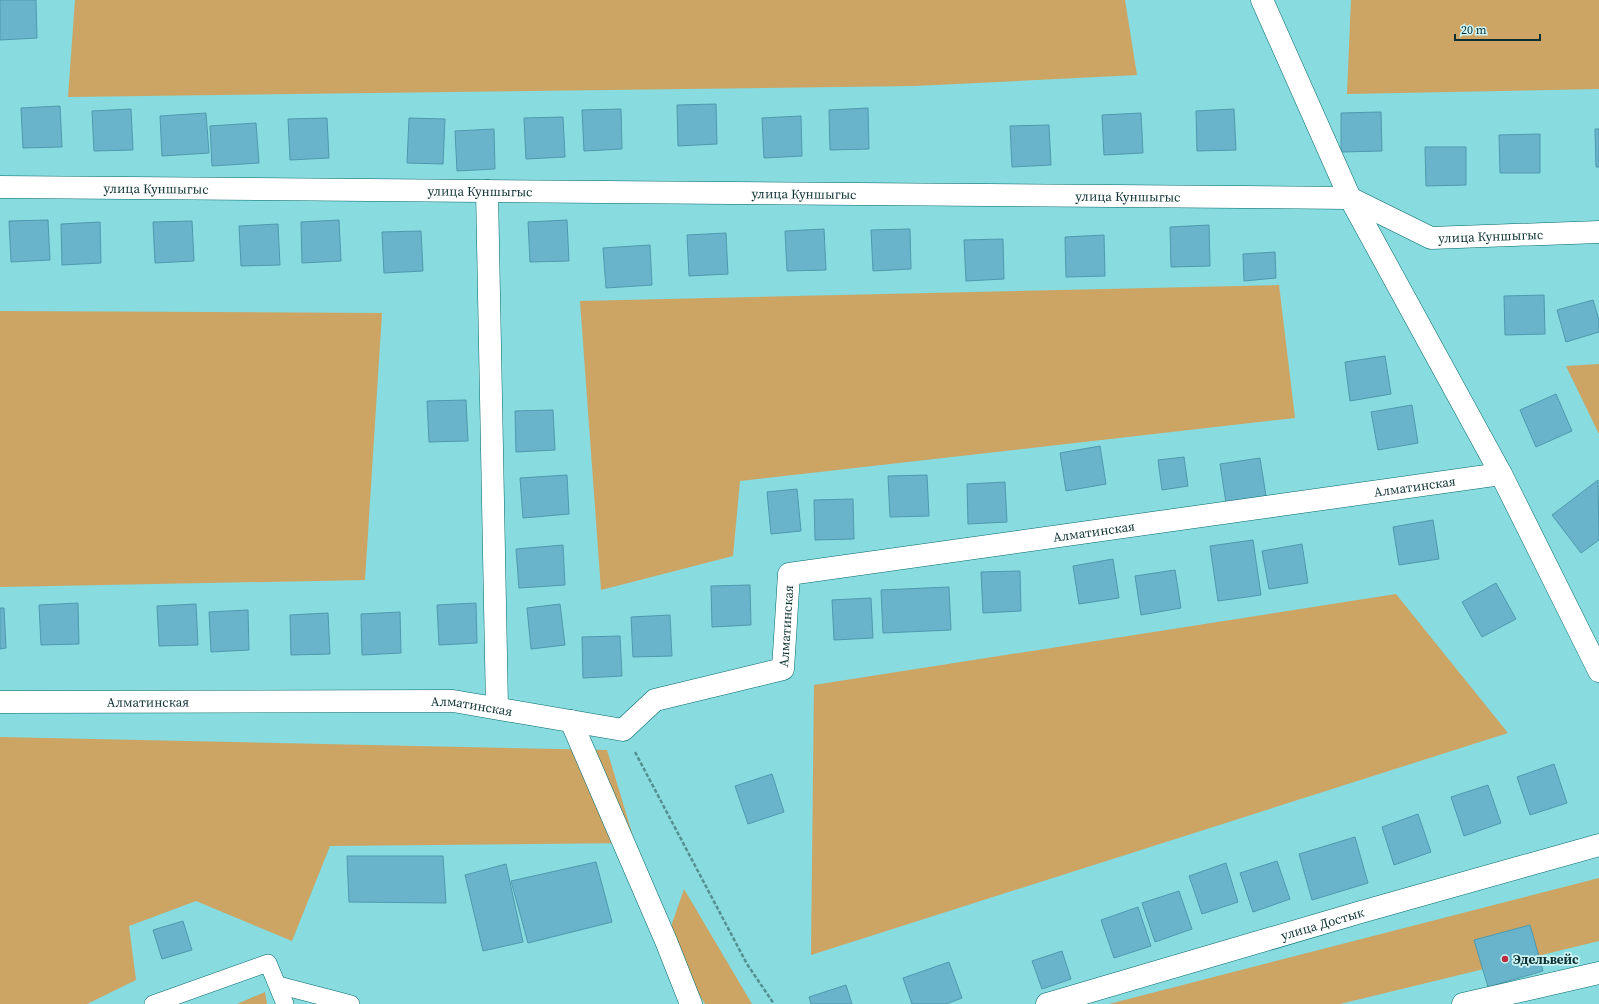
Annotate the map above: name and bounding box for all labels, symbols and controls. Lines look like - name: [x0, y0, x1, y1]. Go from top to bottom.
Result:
- scale bar: [1455, 16, 1540, 42]
- text: 20 m: [1461, 22, 1487, 38]
- street label: улица Куншыгыс: [103, 179, 209, 197]
- street label: улица Куншыгыс: [427, 182, 533, 200]
- street label: улица Куншыгыс: [751, 185, 857, 202]
- street label: улица Куншыгыс: [1075, 187, 1181, 205]
- street label: улица Куншыгыс: [1438, 226, 1543, 246]
- street label: Алматинская: [1373, 472, 1457, 500]
- street label: Алматинская: [1052, 517, 1136, 545]
- street label: Алматинская: [775, 584, 797, 668]
- street label: Алматинская: [431, 692, 514, 720]
- street label: Алматинская: [107, 693, 189, 710]
- street label: улица Достык: [1279, 903, 1366, 944]
- place label: Эдельвейс: [1513, 951, 1579, 968]
- marker: Эдельвейс: [1500, 954, 1510, 964]

